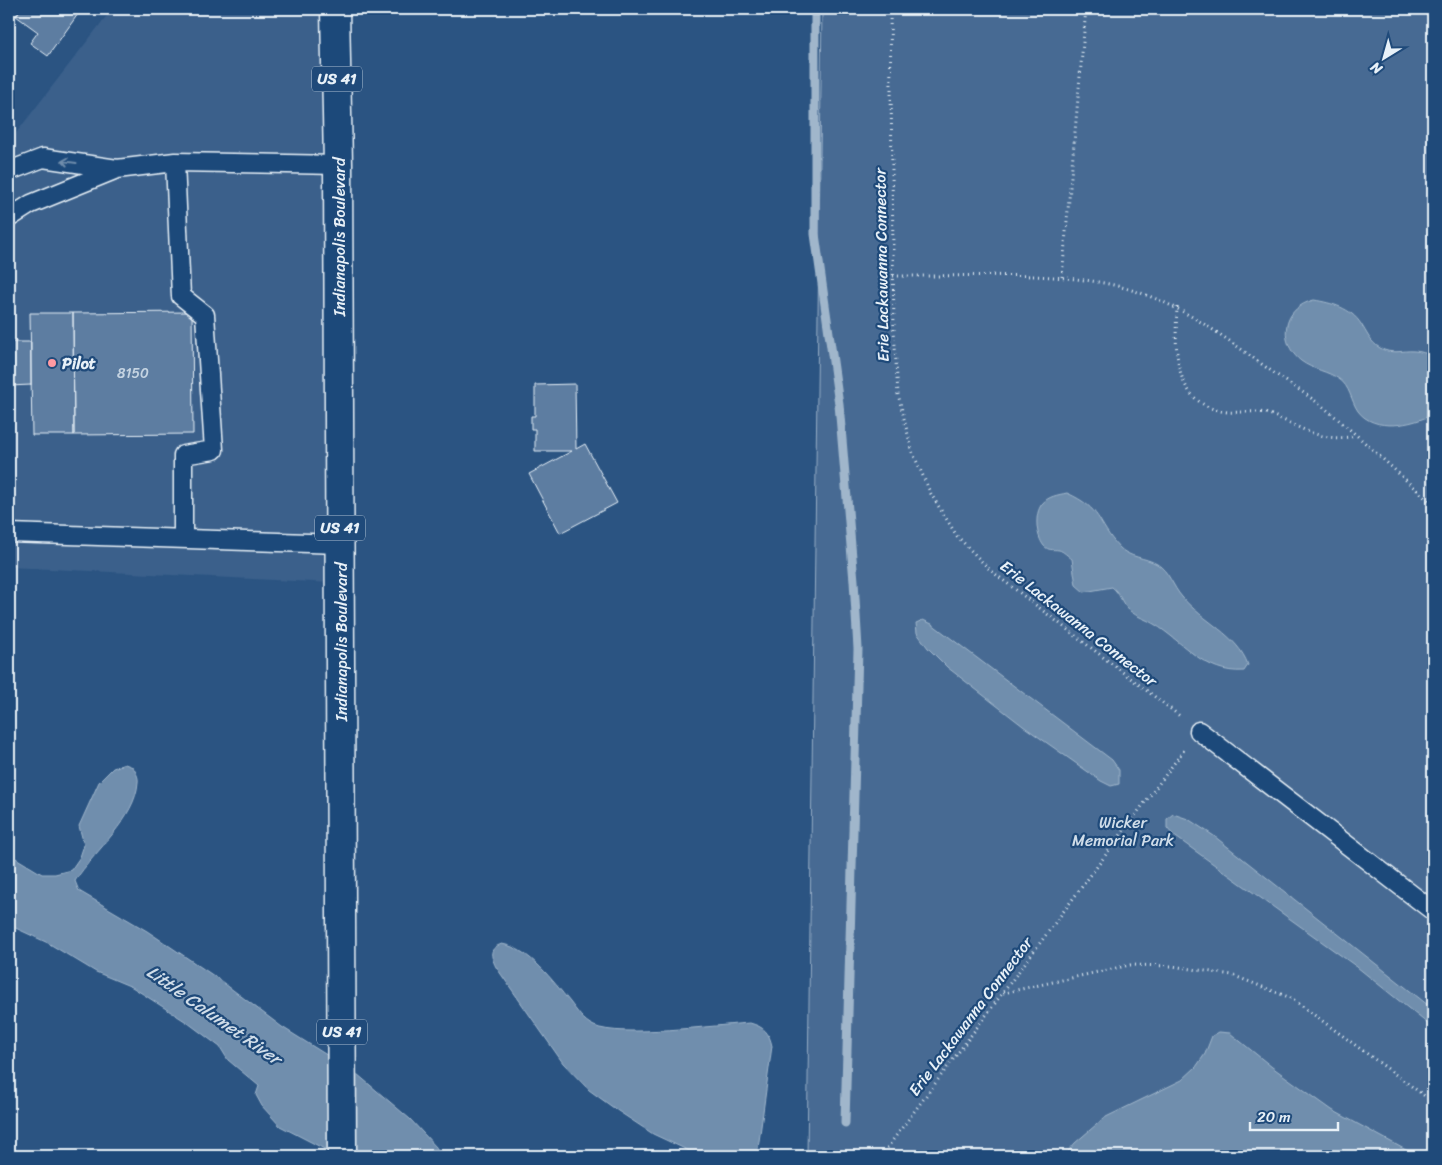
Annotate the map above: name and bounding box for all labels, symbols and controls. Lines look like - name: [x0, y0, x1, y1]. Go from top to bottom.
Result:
- north arrow: [1360, 32, 1410, 82]
- text: N: [1365, 55, 1389, 81]
- road number: US 41: [312, 66, 362, 92]
- one-way arrow: [61, 156, 77, 166]
- street label: Indianapolis Boulevard: [325, 156, 354, 317]
- street label: Erie Lackawanna Connector: [865, 166, 898, 362]
- place label: Pilot: [62, 349, 96, 378]
- marker: Pilot: [46, 357, 58, 369]
- house number: 8150: [117, 361, 149, 386]
- road number: US 41: [315, 516, 365, 540]
- street label: Erie Lackawanna Connector: [993, 552, 1165, 695]
- street label: Indianapolis Boulevard: [327, 561, 356, 722]
- park label: Wicker Memorial Park: [1072, 808, 1175, 855]
- street label: Erie Lackawanna Connector: [900, 929, 1041, 1102]
- water label: Little Calumet River: [140, 956, 291, 1076]
- road number: US 41: [317, 1020, 367, 1044]
- scale bar: [1250, 1100, 1337, 1132]
- text: 20 m: [1257, 1104, 1291, 1130]

